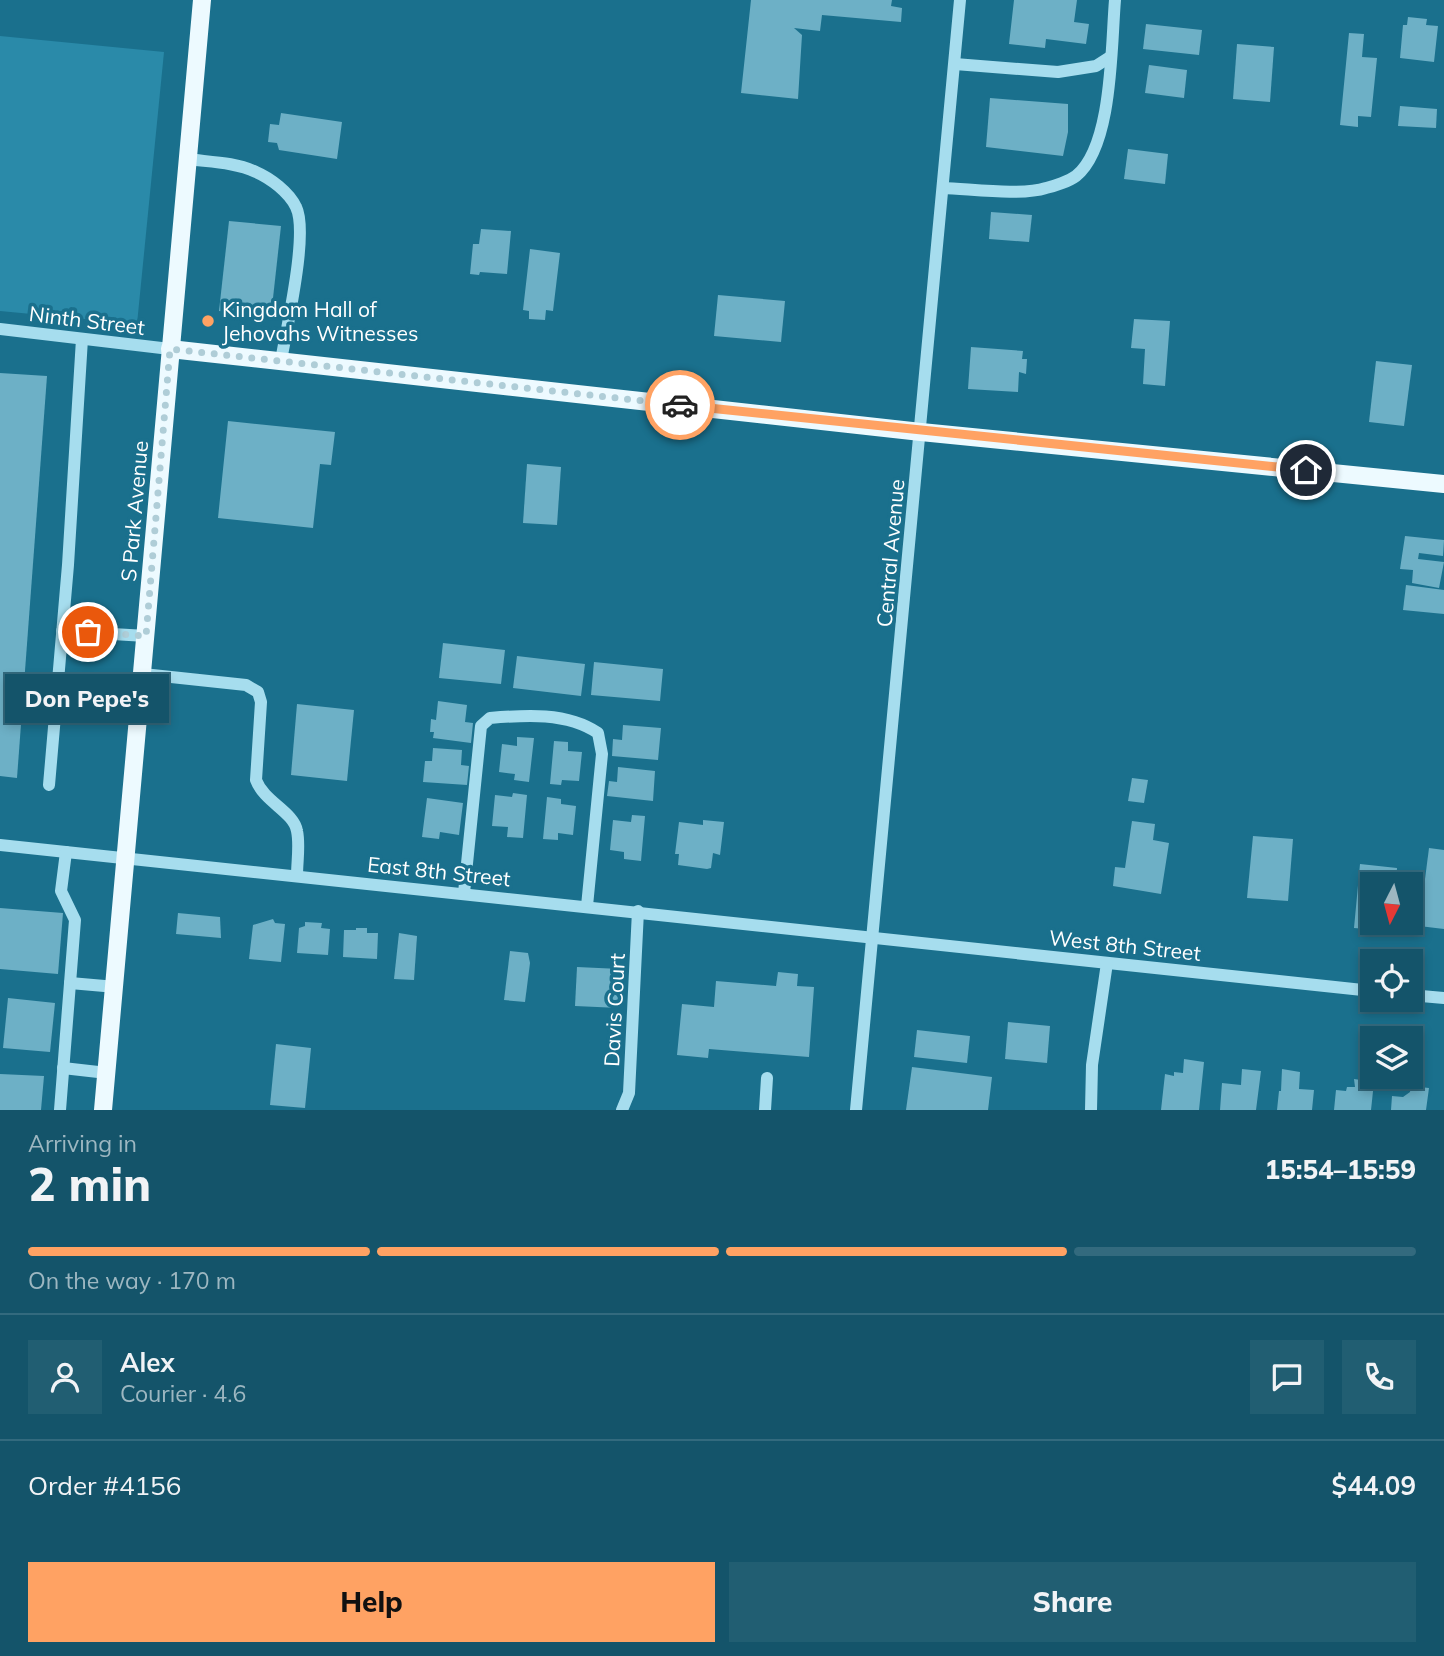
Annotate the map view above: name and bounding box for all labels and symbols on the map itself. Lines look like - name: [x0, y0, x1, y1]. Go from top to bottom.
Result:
- place label: Kingdom Hall of Jehovahs Witnesses: [222, 296, 418, 346]
- street label: Ninth Street: [28, 300, 146, 340]
- marker: Kingdom Hall of Jehovahs Witnesses: [200, 313, 216, 329]
- courier: [645, 370, 715, 440]
- street label: S Park Avenue: [115, 439, 153, 583]
- pin: [1276, 440, 1336, 500]
- street label: Central Avenue: [871, 478, 909, 628]
- pin: [58, 602, 118, 662]
- callout: Don Pepe's: [6, 674, 170, 723]
- street label: East 8th Street: [366, 851, 512, 891]
- north arrow: [1360, 872, 1423, 934]
- street label: West 8th Street: [1048, 924, 1202, 966]
- street label: Davis Court: [598, 953, 630, 1067]

